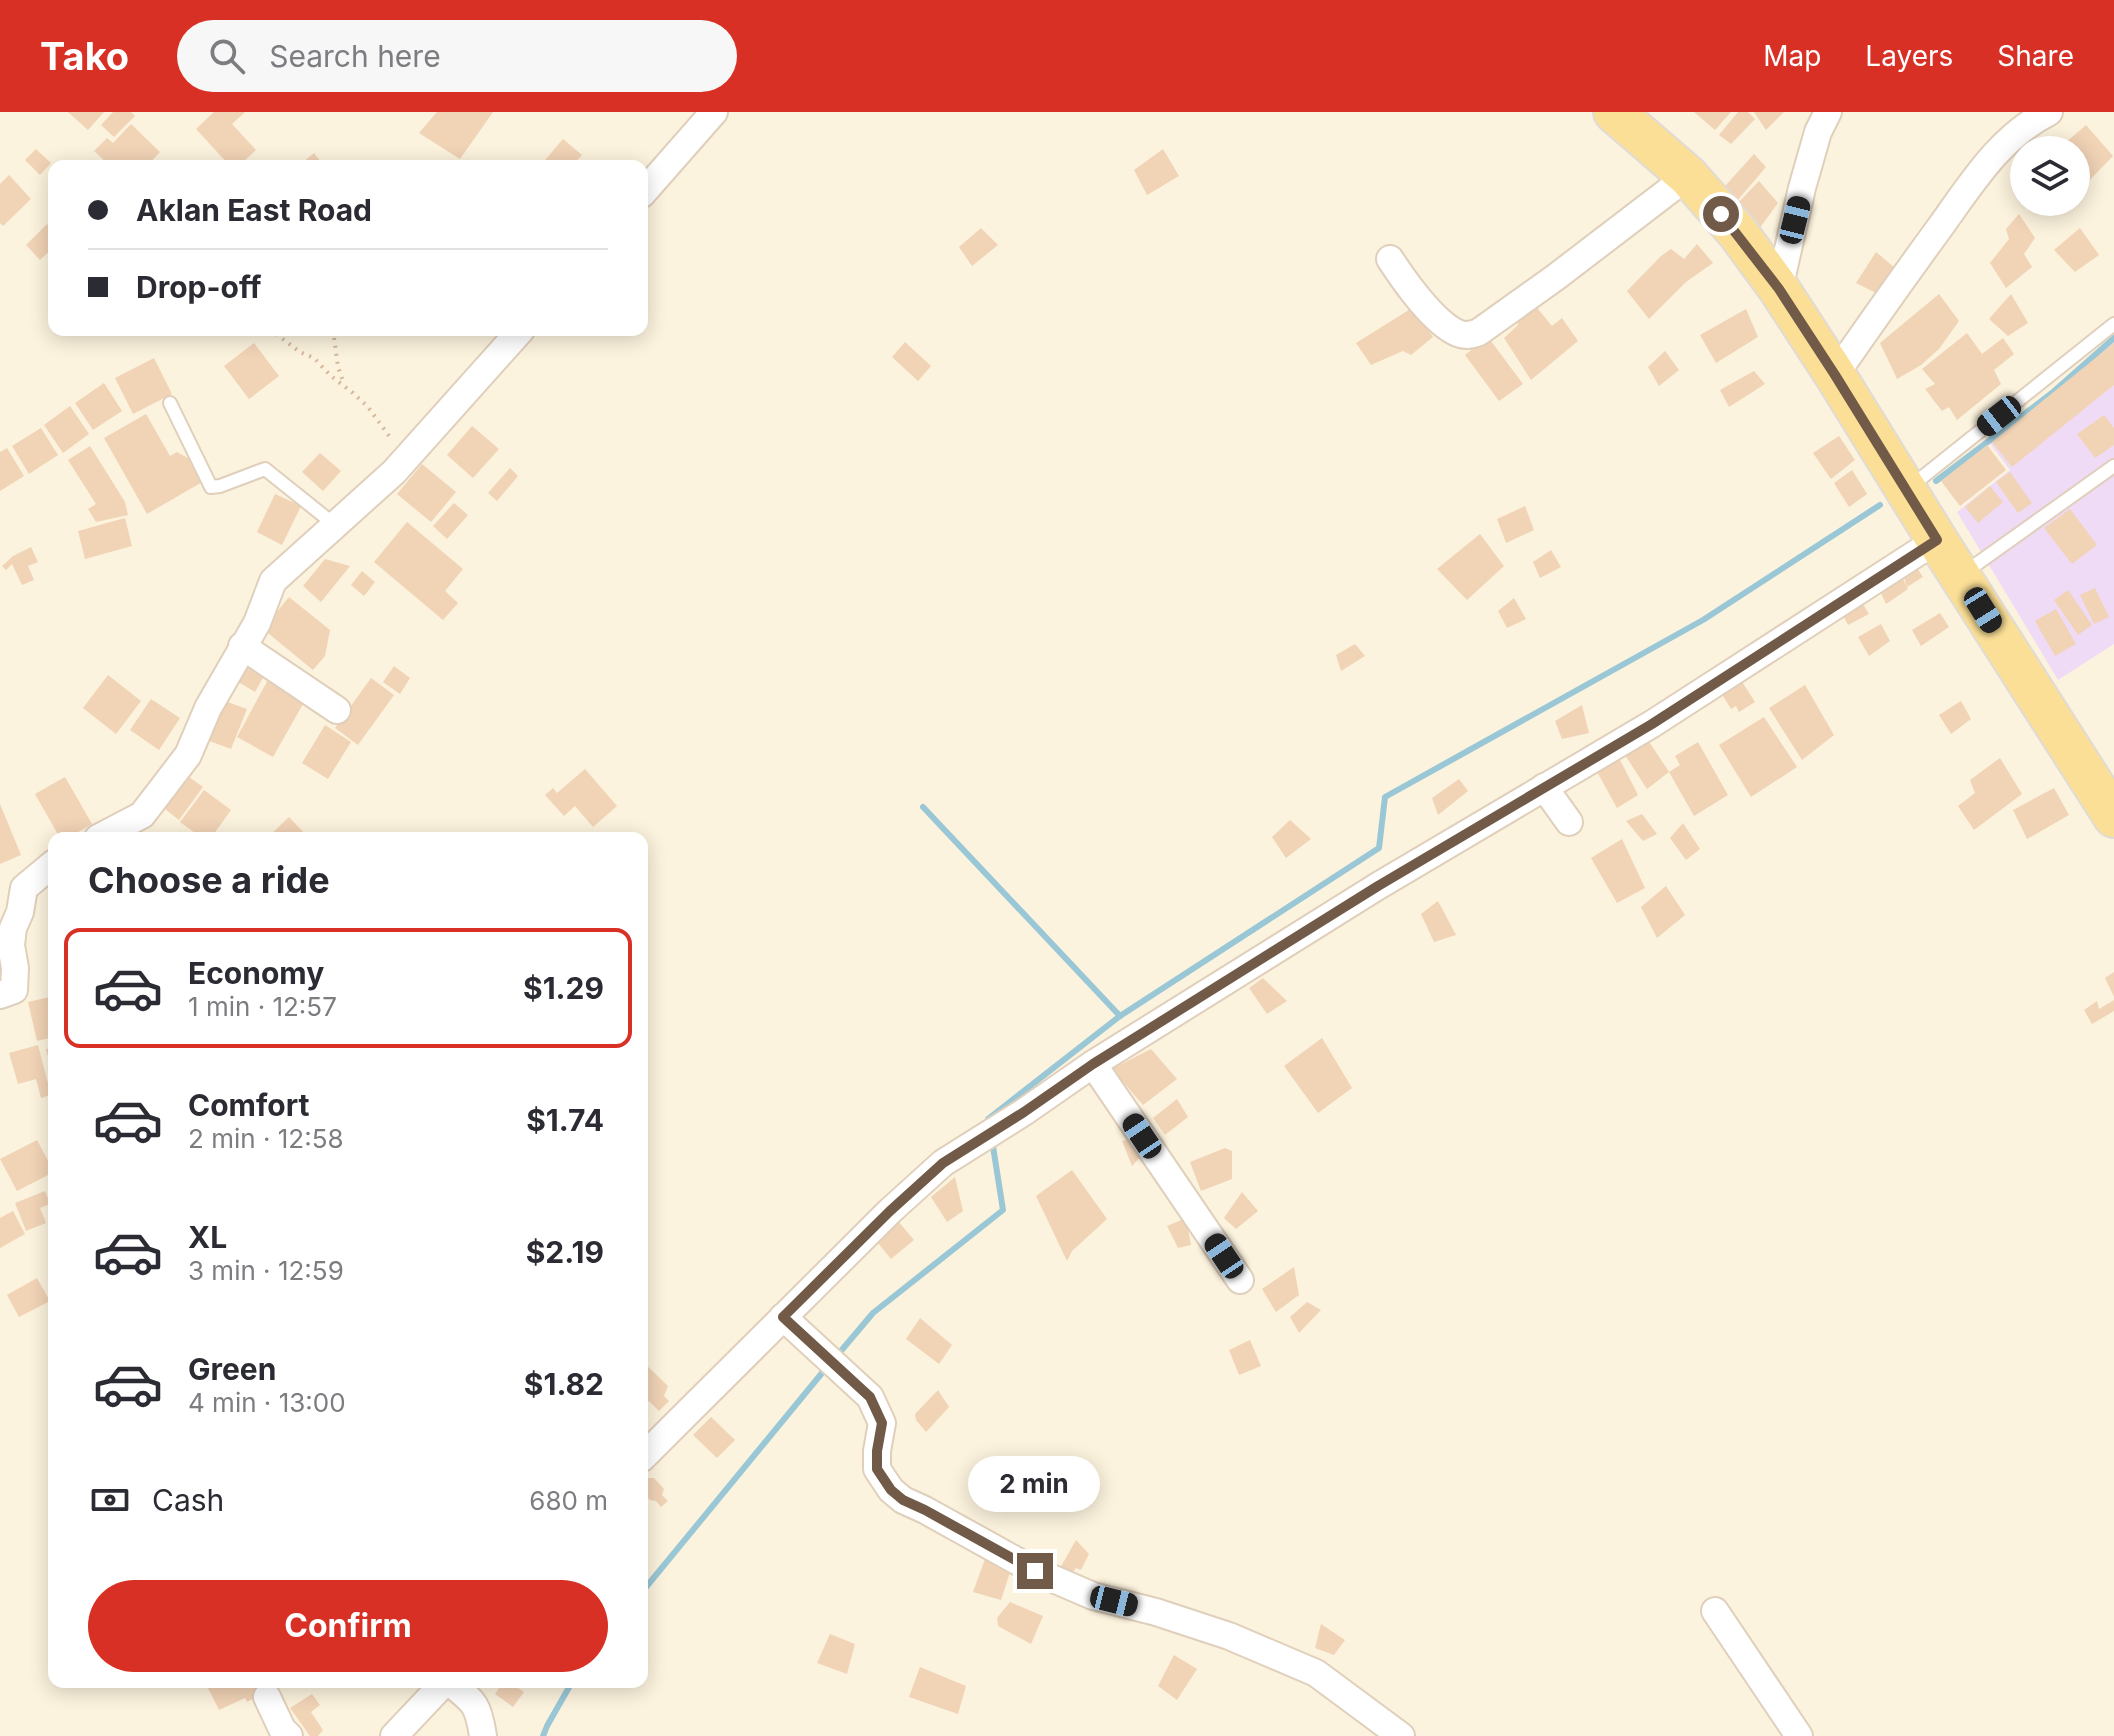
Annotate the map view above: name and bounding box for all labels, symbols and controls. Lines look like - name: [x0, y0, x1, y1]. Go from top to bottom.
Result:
- search box: [177, 20, 737, 92]
- text: Tako: [40, 33, 129, 79]
- icon: search: [205, 34, 249, 78]
- text: Search here: [269, 38, 441, 74]
- text: Map: [1763, 39, 1821, 73]
- text: Layers: [1865, 39, 1953, 73]
- text: Share: [1997, 39, 2074, 73]
- map controls: [2010, 136, 2090, 216]
- button: layers: [2010, 136, 2090, 216]
- text: Aklan East Road: [136, 192, 372, 228]
- car: [1778, 194, 1812, 246]
- route start: [1703, 196, 1739, 232]
- text: Drop-off: [136, 269, 262, 305]
- car: [1973, 392, 2025, 440]
- car: [1960, 583, 2006, 637]
- text: Choose a ride: [88, 858, 330, 902]
- icon: car: [92, 952, 164, 1024]
- text: Economy: [188, 955, 324, 991]
- text: $1.29: [523, 970, 604, 1006]
- text: 1 min · 12:57: [188, 991, 337, 1022]
- icon: car: [92, 1084, 164, 1156]
- text: Comfort: [188, 1087, 309, 1123]
- text: $1.74: [526, 1102, 604, 1138]
- car: [1119, 1109, 1165, 1163]
- text: 2 min · 12:58: [188, 1123, 344, 1154]
- icon: car: [92, 1216, 164, 1288]
- text: XL: [188, 1219, 227, 1255]
- car: [1201, 1229, 1247, 1283]
- text: $2.19: [526, 1234, 604, 1270]
- text: 3 min · 12:59: [188, 1255, 344, 1286]
- icon: car: [92, 1348, 164, 1420]
- text: Green: [188, 1351, 276, 1387]
- text: $1.82: [524, 1366, 604, 1402]
- text: 4 min · 13:00: [188, 1387, 346, 1418]
- callout: 2 min: [969, 1455, 1101, 1511]
- text: 2 min: [999, 1468, 1069, 1499]
- icon: cash: [88, 1478, 132, 1522]
- text: Cash: [152, 1482, 224, 1518]
- text: 680 m: [529, 1485, 608, 1516]
- route end: [1017, 1553, 1053, 1589]
- button: Confirm: [88, 1580, 608, 1672]
- car: [1088, 1584, 1140, 1618]

